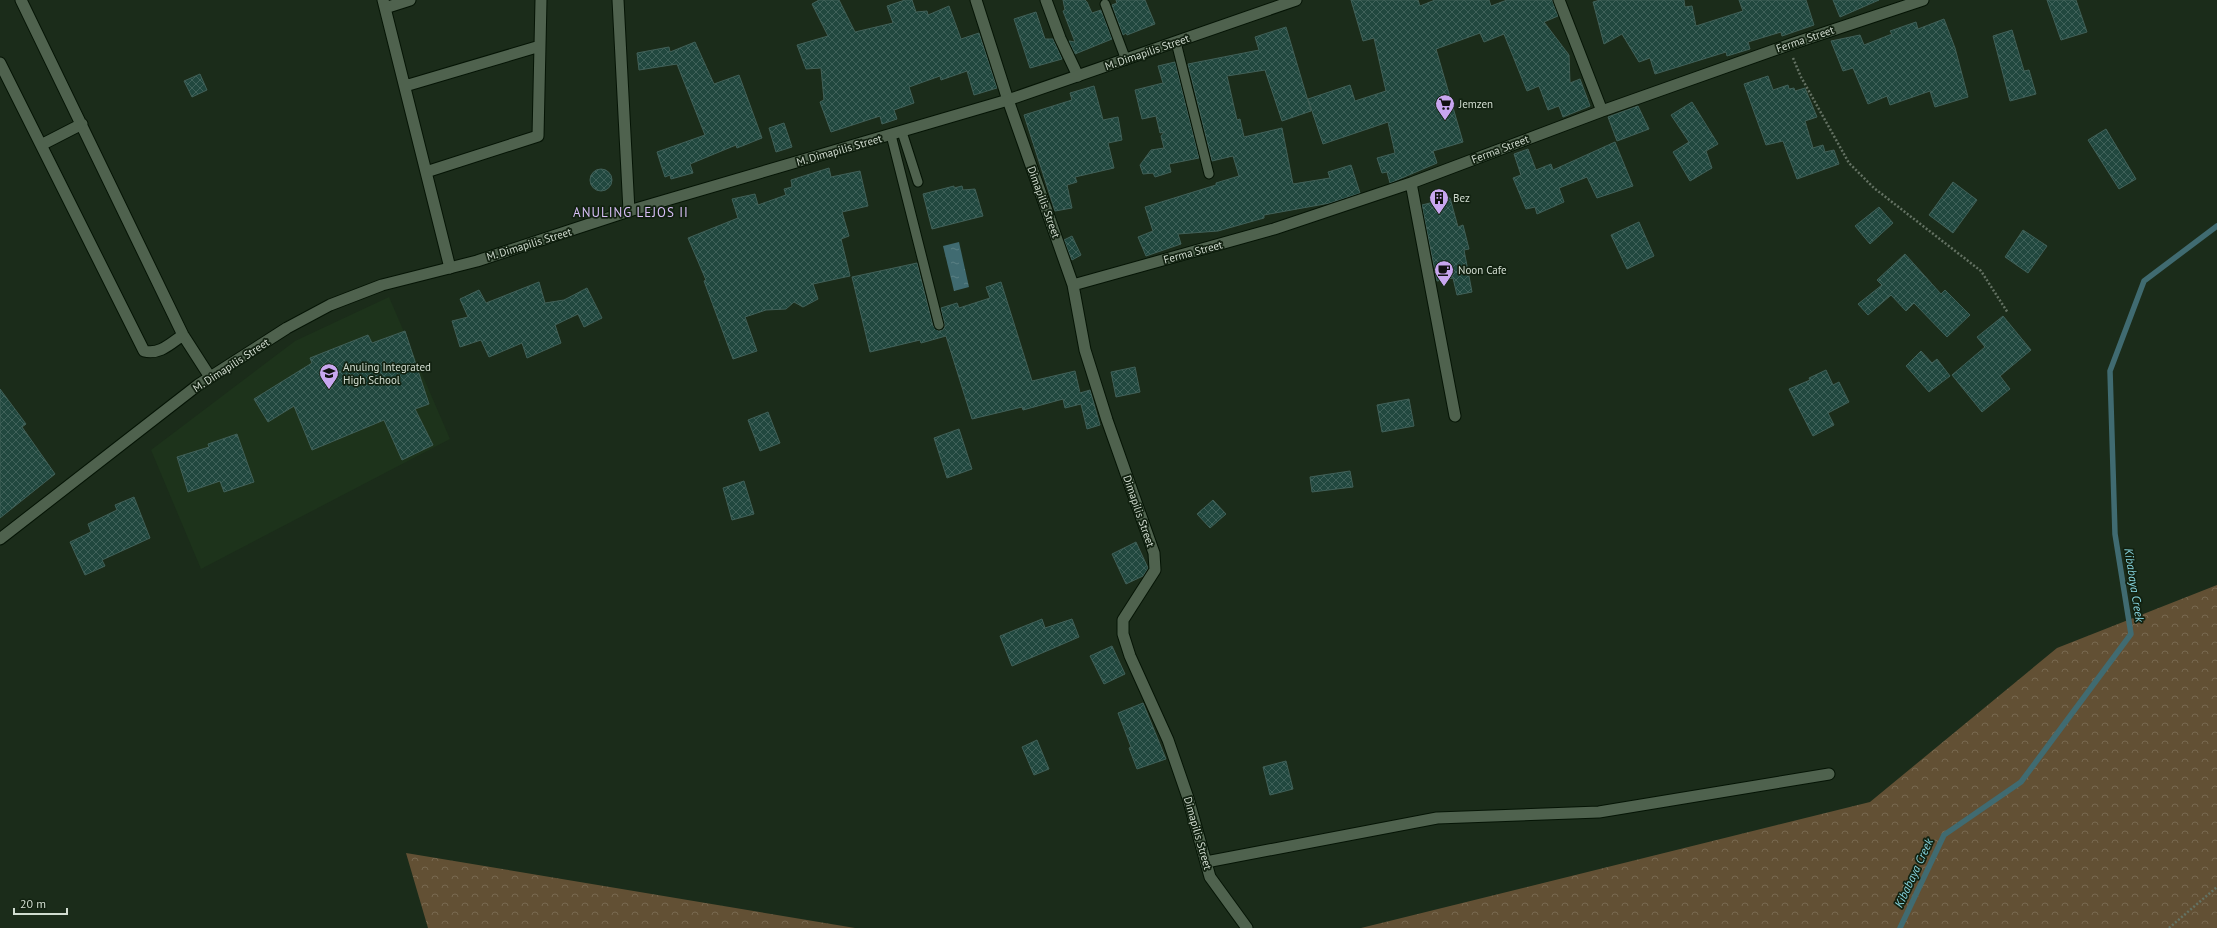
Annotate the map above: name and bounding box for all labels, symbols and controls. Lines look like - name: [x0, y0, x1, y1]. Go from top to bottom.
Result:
- street label: Ferma Street: [1774, 22, 1836, 55]
- street label: M. Dimapilis Street: [1103, 31, 1191, 73]
- supermarket icon: Jemzen: [1434, 93, 1456, 121]
- place label: Jemzen: [1458, 97, 1493, 111]
- street label: M. Dimapilis Street: [795, 131, 884, 169]
- street label: Ferma Street: [1469, 132, 1531, 166]
- street label: Dimapilis Street: [1025, 164, 1064, 240]
- building icon: Bez: [1428, 187, 1450, 215]
- place label: Bez: [1453, 191, 1470, 205]
- district label: ANULING LEJOS II: [573, 204, 689, 221]
- street label: M. Dimapilis Street: [485, 224, 574, 264]
- street label: Ferma Street: [1162, 237, 1224, 267]
- cafe icon: Noon Cafe: [1433, 259, 1455, 287]
- place label: Noon Cafe: [1458, 263, 1507, 277]
- street label: M. Dimapilis Street: [190, 335, 272, 395]
- place label: Anuling Integrated High School: [343, 360, 431, 387]
- school or university icon: Anuling Integrated High School: [318, 362, 340, 390]
- street label: Dimapilis Street: [1120, 473, 1158, 549]
- water label: Kibabaya Creek: [2121, 547, 2148, 624]
- street label: Dimapilis Street: [1181, 795, 1215, 871]
- water label: Kibabaya Creek: [1891, 835, 1936, 910]
- scale bar: [14, 890, 67, 916]
- text: 20 m: [20, 896, 46, 911]

